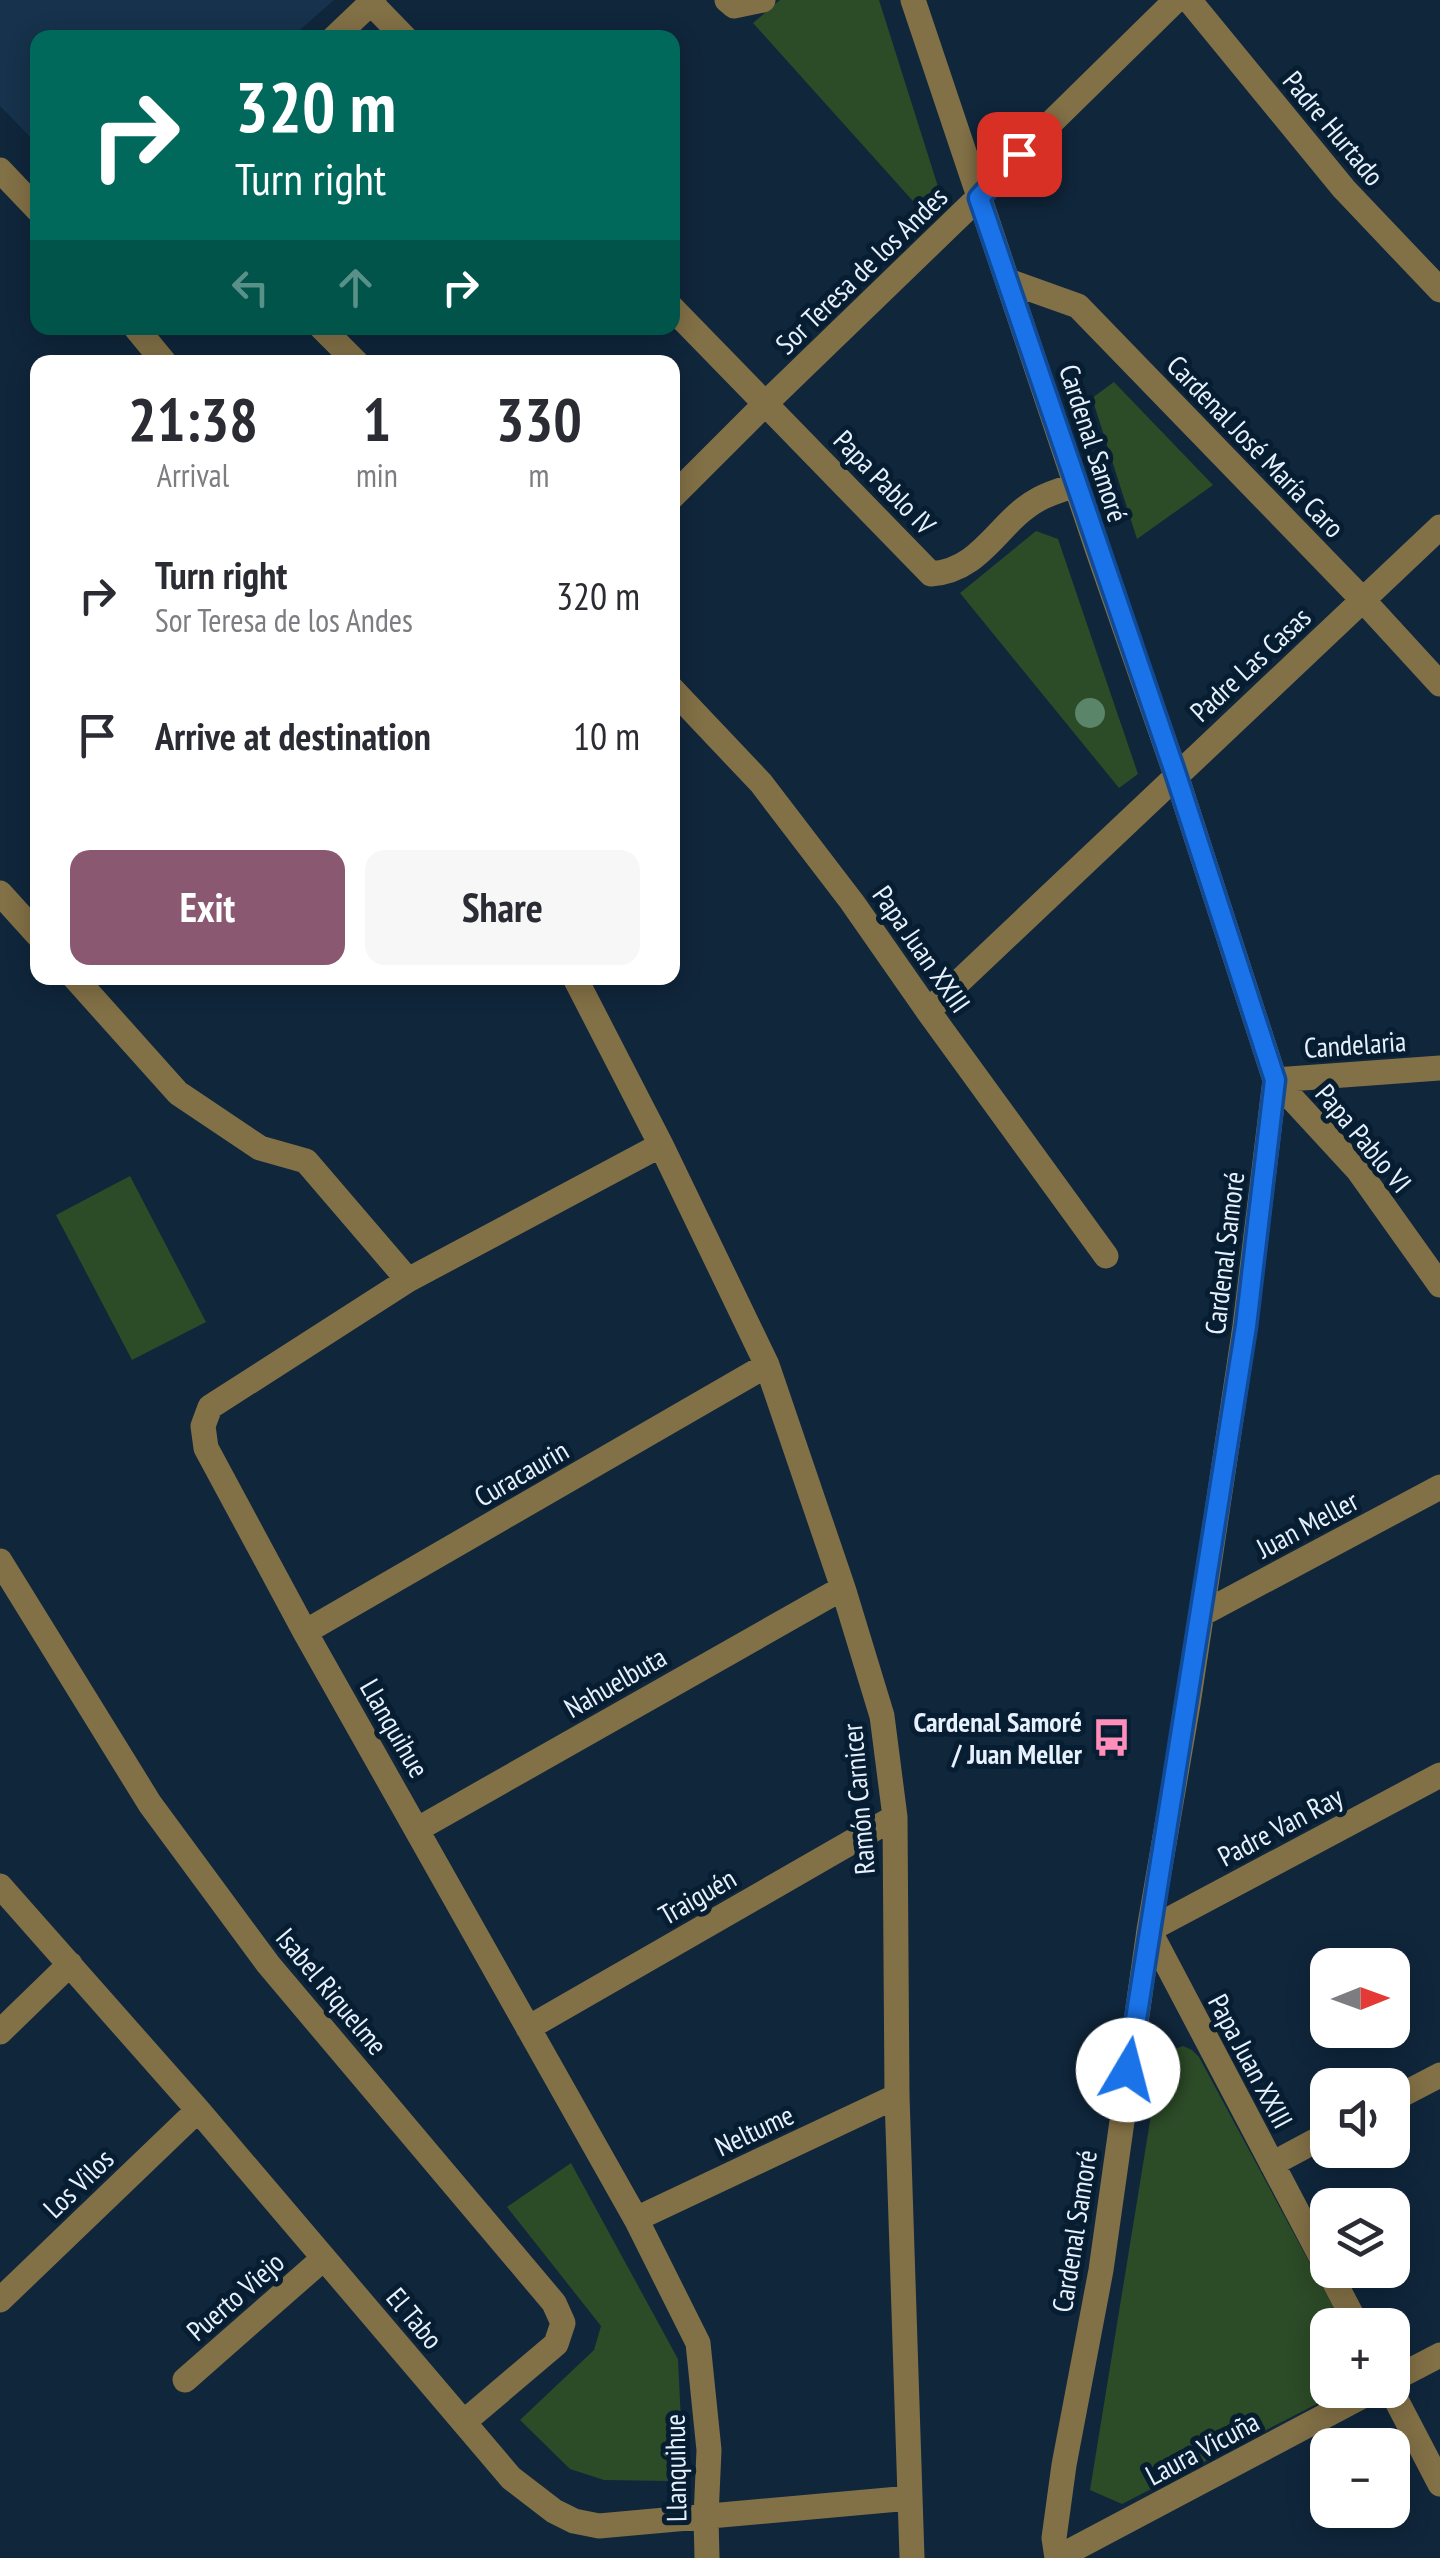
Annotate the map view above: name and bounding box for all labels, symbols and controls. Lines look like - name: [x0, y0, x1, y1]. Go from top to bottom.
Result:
- text: 320 m: [235, 61, 396, 151]
- street label: Padre Hurtado: [1275, 63, 1393, 193]
- icon: right: [70, 70, 200, 200]
- pin: [977, 112, 1062, 197]
- icon: arrive: [992, 127, 1047, 182]
- text: Turn right: [235, 149, 386, 207]
- street label: Sor Teresa de los Andes: [767, 178, 955, 362]
- icon: left: [223, 260, 278, 315]
- icon: ahead: [328, 260, 383, 315]
- icon: right: [433, 260, 488, 315]
- street label: Cardenal José María Caro: [1159, 347, 1353, 545]
- street label: Cardenal Samoré: [1051, 359, 1137, 527]
- text: 21:38: [128, 380, 258, 458]
- text: 1: [363, 380, 391, 458]
- text: 330: [496, 380, 582, 458]
- street label: Papa Pablo IV: [826, 422, 945, 543]
- text: Arrival: [157, 454, 229, 496]
- text: min: [356, 454, 398, 496]
- text: m: [528, 454, 549, 496]
- text: Turn right: [155, 550, 287, 599]
- icon: right: [70, 568, 125, 623]
- text: 320 m: [556, 571, 640, 620]
- text: Sor Teresa de los Andes: [155, 599, 413, 641]
- street label: Padre Las Casas: [1182, 599, 1318, 729]
- icon: arrive: [70, 708, 125, 763]
- text: Arrive at destination: [155, 711, 431, 760]
- text: 10 m: [573, 711, 640, 760]
- button: Exit: [70, 850, 345, 965]
- button: Share: [365, 850, 640, 965]
- street label: Papa Juan XXIII: [865, 878, 979, 1020]
- street label: Candelaria: [1303, 1022, 1407, 1066]
- street label: Papa Pablo VI: [1308, 1076, 1420, 1200]
- street label: Cardenal Samoré: [1196, 1169, 1252, 1337]
- street label: Curacaurin: [467, 1431, 575, 1515]
- street label: Juan Meller: [1249, 1482, 1365, 1567]
- street label: Nahuelbuta: [557, 1638, 673, 1726]
- street label: Llanquihue: [352, 1672, 438, 1784]
- place label: Cardenal Samoré / Juan Meller: [913, 1703, 1083, 1772]
- bus stop icon: Cardenal Samoré / Juan Meller: [1091, 1716, 1133, 1758]
- street label: Ramón Carnicer: [833, 1722, 883, 1876]
- street label: Padre Van Ray: [1211, 1777, 1349, 1874]
- street label: Traiguén: [652, 1859, 742, 1933]
- street label: Isabel Riquelme: [268, 1920, 396, 2062]
- north arrow: [1310, 1948, 1410, 2048]
- map controls: [1310, 1948, 1410, 2528]
- street label: Papa Juan XXIII: [1200, 1987, 1302, 2135]
- position arrow: [1076, 2018, 1180, 2122]
- button: sound: [1310, 2068, 1410, 2168]
- street label: Neltume: [709, 2096, 799, 2164]
- street label: Los Vilos: [35, 2140, 121, 2226]
- street label: Cardenal Samoré: [1043, 2147, 1105, 2315]
- button: layers: [1310, 2188, 1410, 2288]
- street label: Puerto Viejo: [179, 2243, 291, 2349]
- street label: El Tabo: [379, 2280, 451, 2356]
- button: +: [1310, 2308, 1410, 2408]
- street label: Laura Vicuña: [1139, 2403, 1265, 2493]
- street label: Llanquihue: [656, 2414, 694, 2522]
- button: −: [1310, 2428, 1410, 2528]

